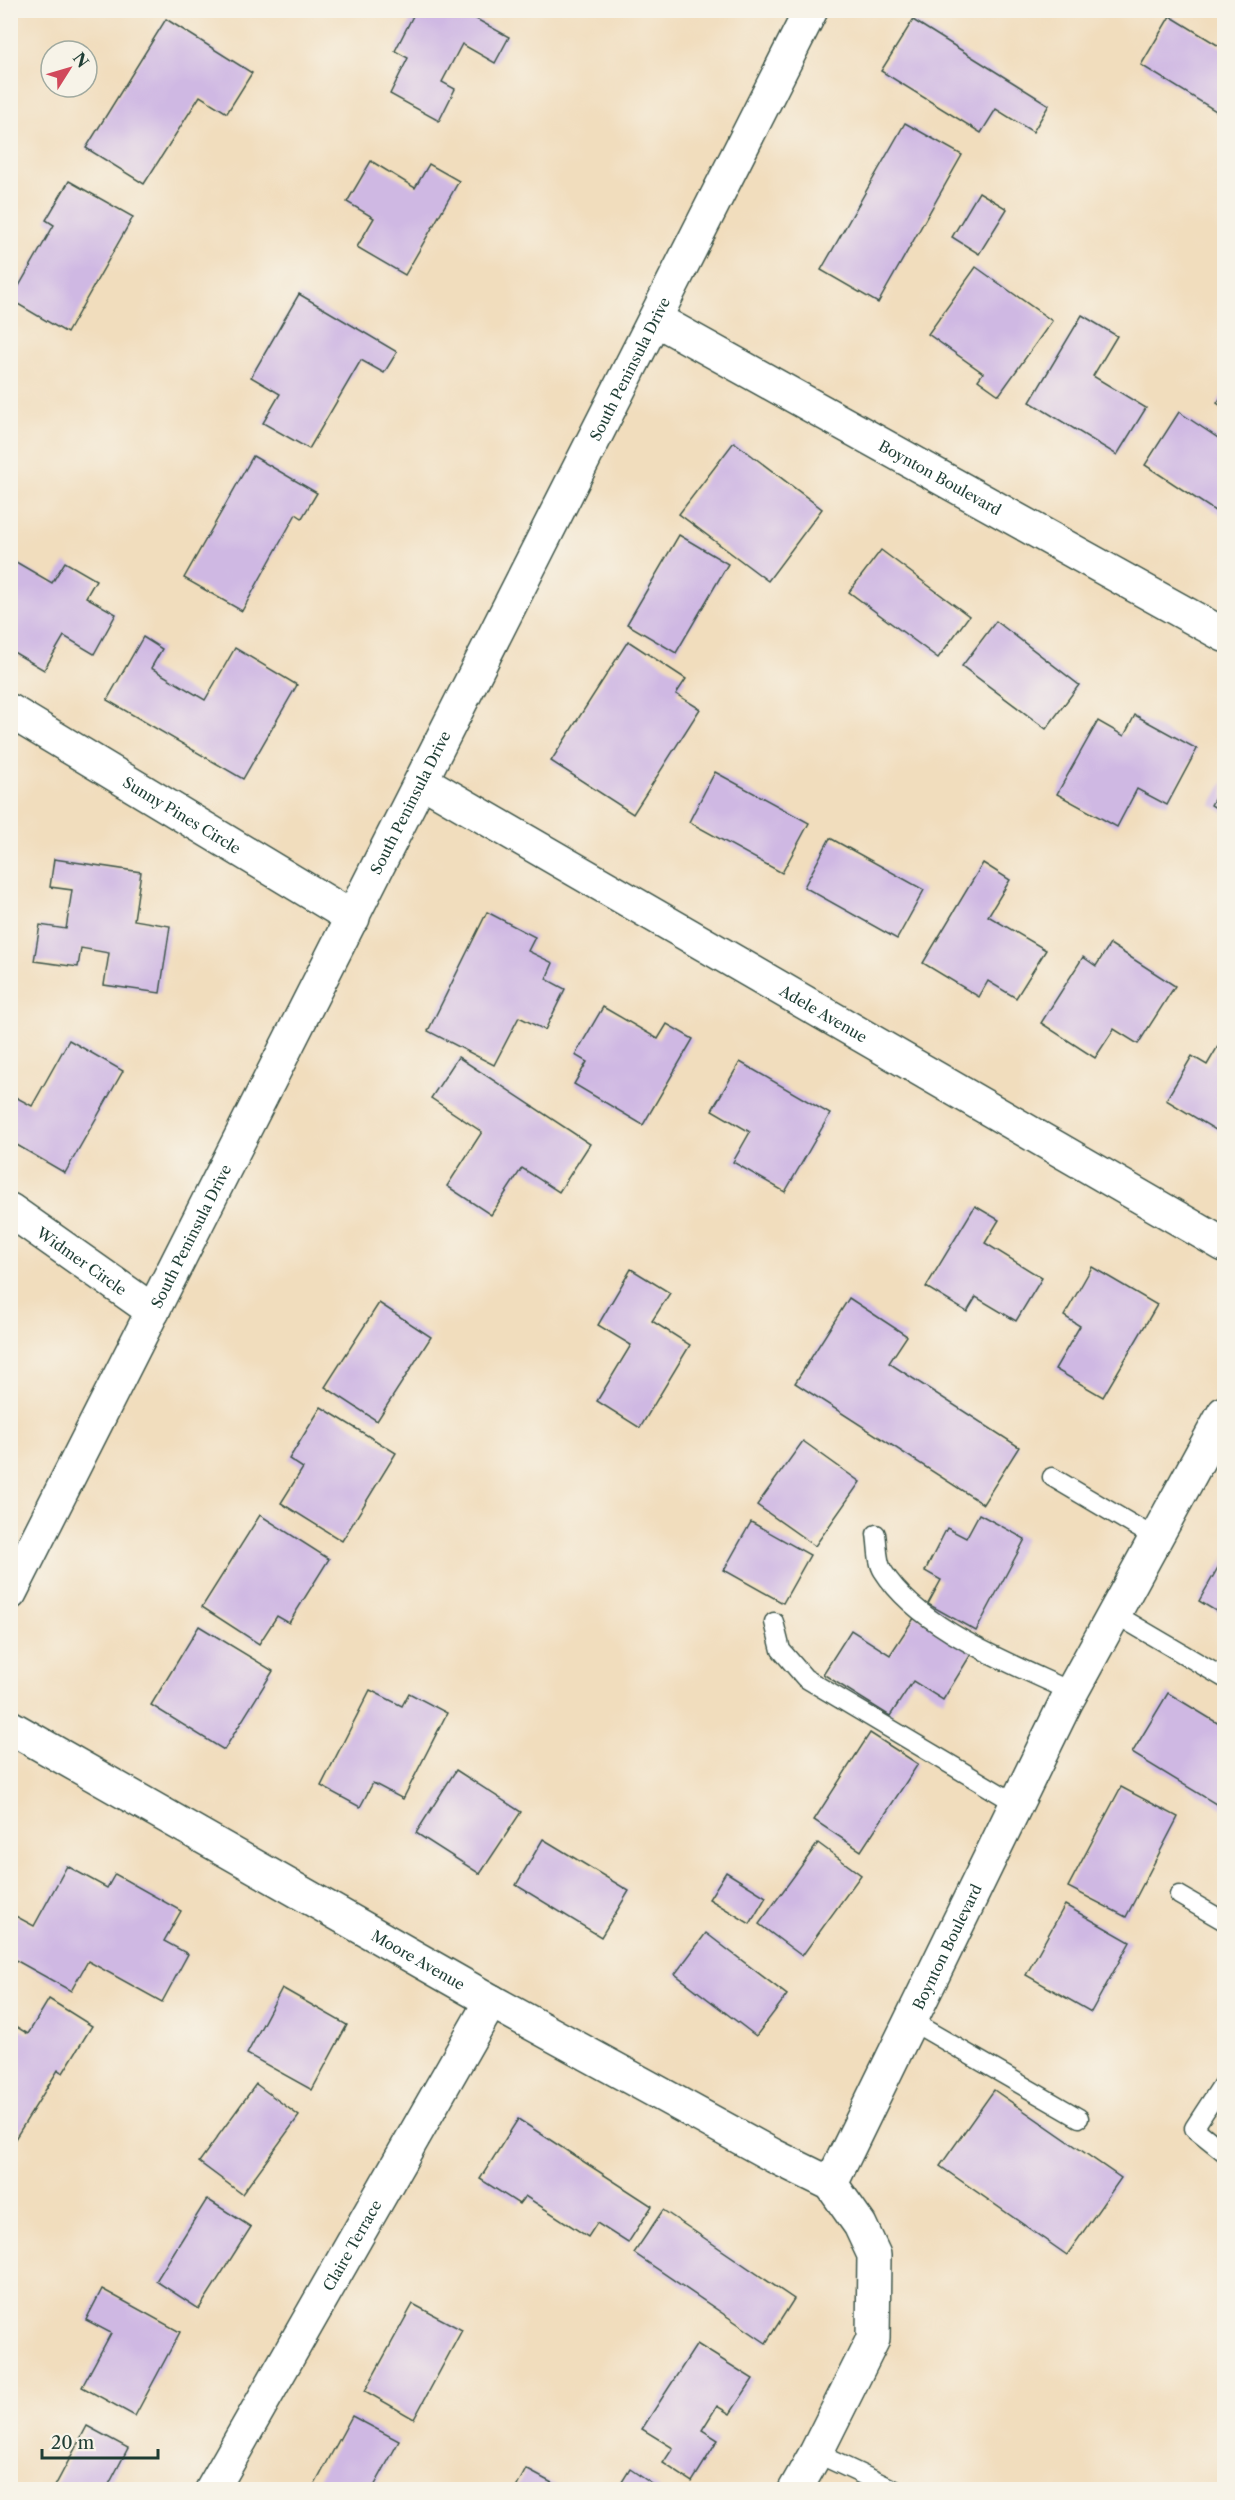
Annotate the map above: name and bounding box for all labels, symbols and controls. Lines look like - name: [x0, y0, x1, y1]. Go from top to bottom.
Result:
- north arrow: [39, 39, 99, 99]
- text: N: [69, 48, 93, 72]
- street label: South Peninsula Drive: [585, 294, 674, 444]
- street label: Boynton Boulevard: [876, 436, 1005, 519]
- street label: South Peninsula Drive: [366, 727, 454, 877]
- street label: Sunny Pines Circle: [120, 772, 245, 858]
- street label: Adele Avenue: [776, 980, 871, 1046]
- street label: South Peninsula Drive: [146, 1161, 235, 1311]
- street label: Widmer Circle: [32, 1222, 130, 1299]
- street label: Boynton Boulevard: [908, 1881, 985, 2013]
- street label: Moore Avenue: [368, 1926, 468, 1994]
- street label: Claire Terrace: [318, 2196, 385, 2294]
- scale bar: [42, 2422, 158, 2460]
- text: 20 m: [51, 2432, 95, 2454]

